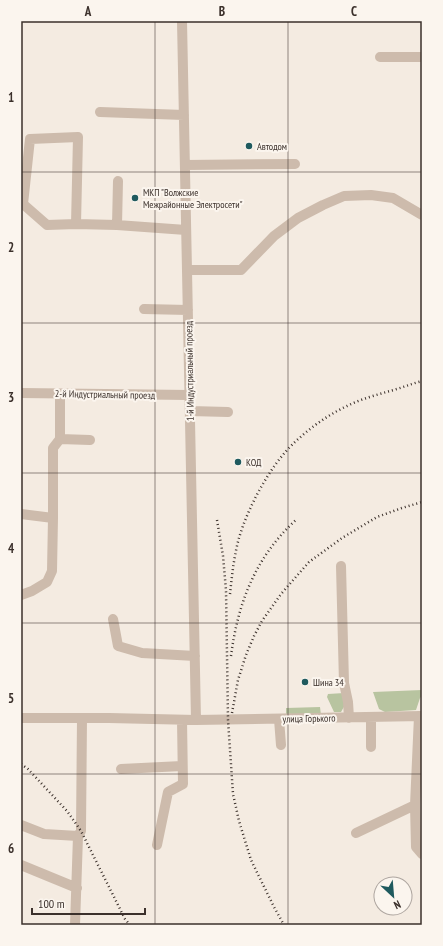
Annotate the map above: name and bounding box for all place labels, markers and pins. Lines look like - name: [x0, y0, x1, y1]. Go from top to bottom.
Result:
- place label: Автодом: [257, 140, 287, 153]
- marker: Автодом: [244, 141, 254, 151]
- place label: МКП "Волжские Межрайонные Электросети": [143, 186, 243, 211]
- marker: МКП "Волжские Межрайонные Электросети": [130, 193, 140, 203]
- place label: КОД: [246, 456, 262, 469]
- marker: КОД: [233, 457, 243, 467]
- place label: Шина 34: [313, 676, 344, 689]
- marker: Шина 34: [300, 677, 310, 687]

